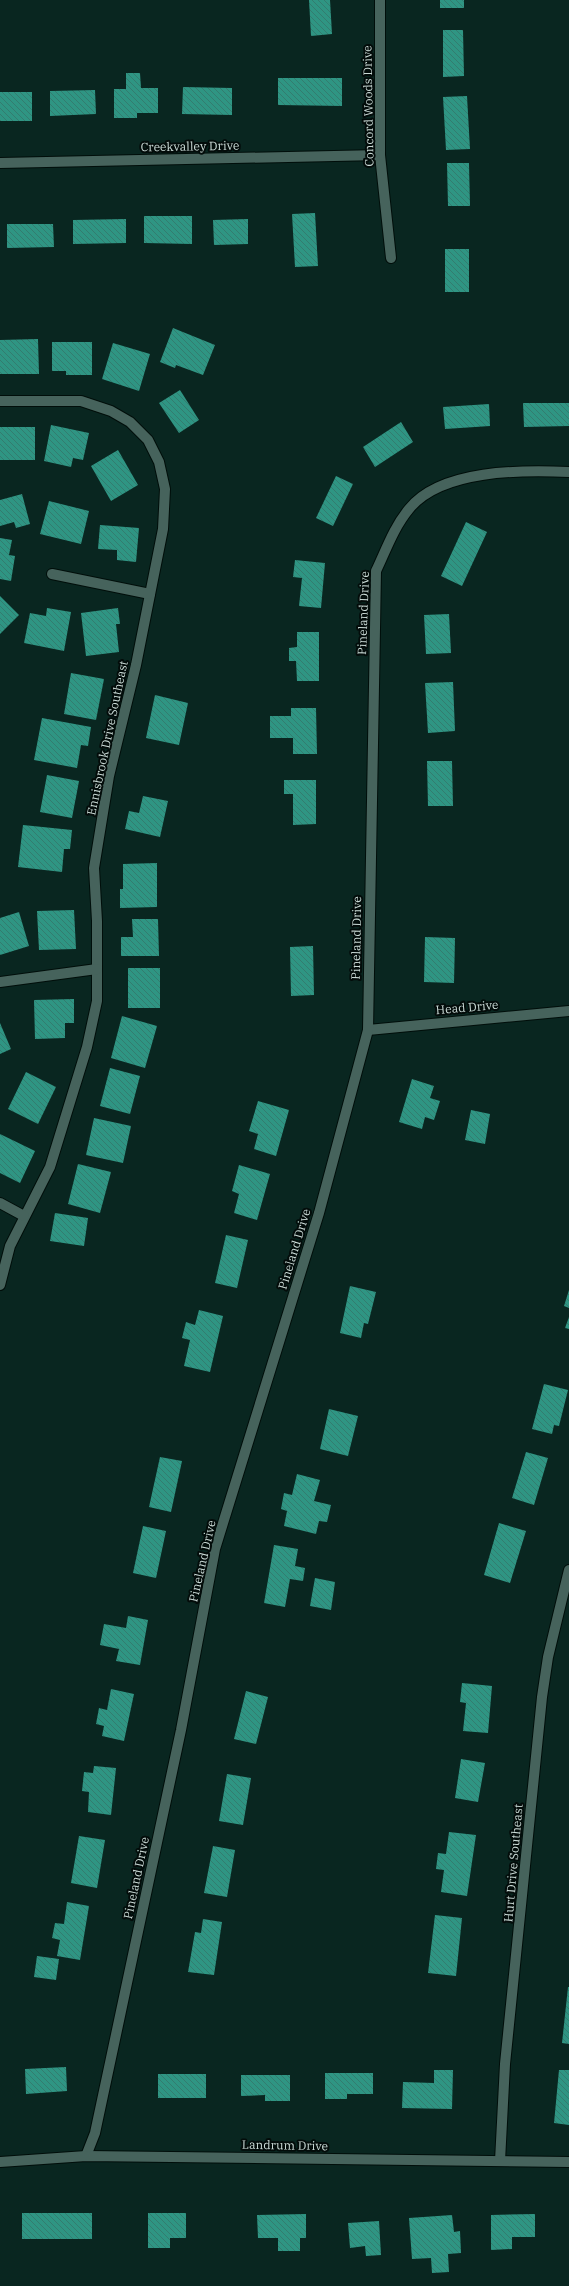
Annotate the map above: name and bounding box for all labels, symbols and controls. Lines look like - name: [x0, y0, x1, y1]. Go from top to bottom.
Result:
- street label: Concord Woods Drive: [359, 45, 377, 167]
- street label: Creekvalley Drive: [141, 138, 239, 154]
- street label: Pineland Drive: [354, 571, 372, 655]
- street label: Ennisbrook Drive Southeast: [83, 659, 131, 817]
- street label: Pineland Drive: [348, 896, 364, 980]
- street label: Head Drive: [435, 997, 499, 1017]
- street label: Pineland Drive: [275, 1207, 313, 1291]
- street label: Pineland Drive: [185, 1519, 219, 1603]
- street label: Hurt Drive Southeast: [500, 1803, 526, 1923]
- street label: Pineland Drive: [120, 1836, 152, 1920]
- street label: Landrum Drive: [242, 2137, 328, 2153]

